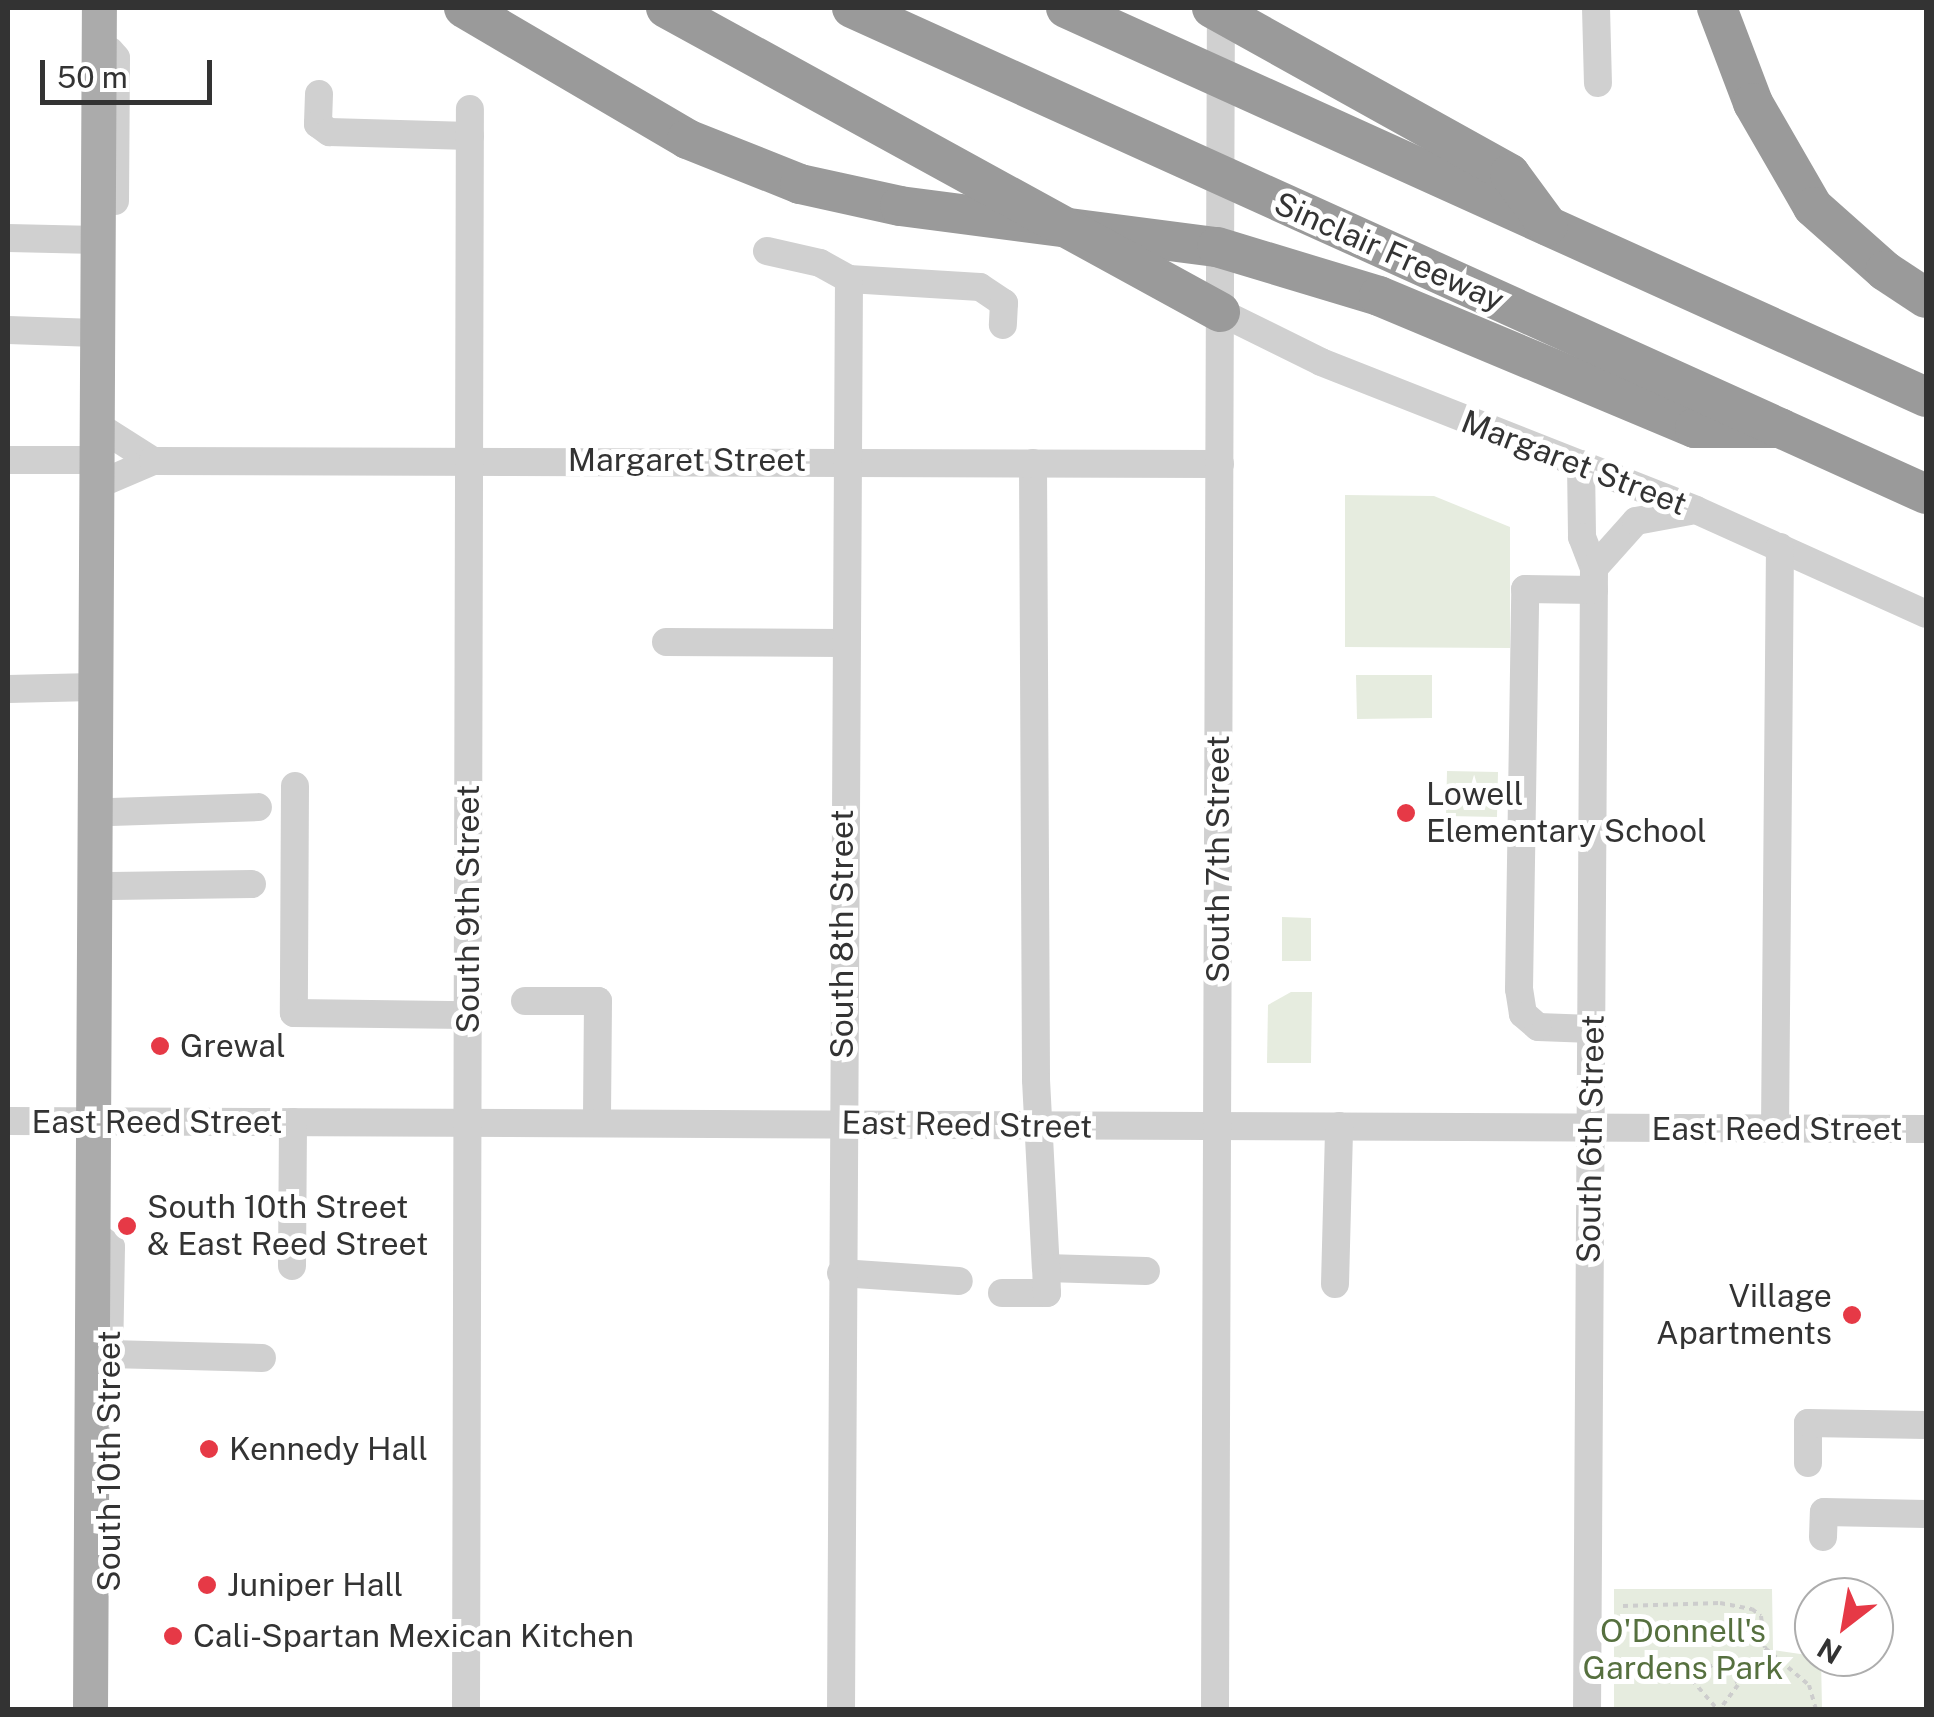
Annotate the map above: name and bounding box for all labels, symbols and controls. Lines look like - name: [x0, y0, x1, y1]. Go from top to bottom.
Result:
- scale bar: [45, 40, 218, 102]
- text: 50 m: [57, 59, 128, 95]
- street label: Sinclair Freeway: [1268, 184, 1510, 320]
- street label: Margaret Street: [1456, 402, 1692, 524]
- street label: Margaret Street: [568, 441, 806, 479]
- street label: South 7th Street: [1199, 735, 1237, 983]
- place label: Lowell Elementary School: [1426, 776, 1707, 851]
- street label: South 9th Street: [449, 785, 487, 1033]
- marker: Lowell Elementary School: [1395, 802, 1417, 824]
- street label: South 8th Street: [823, 809, 861, 1059]
- street label: South 6th Street: [1570, 1014, 1612, 1264]
- place label: Grewal: [180, 1027, 286, 1065]
- marker: Grewal: [149, 1035, 171, 1057]
- street label: East Reed Street: [32, 1103, 282, 1141]
- street label: East Reed Street: [841, 1104, 1093, 1146]
- street label: East Reed Street: [1652, 1110, 1902, 1148]
- place label: South 10th Street & East Reed Street: [147, 1189, 428, 1264]
- marker: South 10th Street & East Reed Street: [116, 1215, 138, 1237]
- place label: Village Apartments: [1656, 1278, 1832, 1353]
- marker: Village Apartments: [1841, 1304, 1863, 1326]
- street label: South 10th Street: [90, 1330, 128, 1592]
- place label: Kennedy Hall: [229, 1430, 428, 1468]
- marker: Kennedy Hall: [198, 1438, 220, 1460]
- place label: Juniper Hall: [227, 1566, 403, 1604]
- marker: Juniper Hall: [196, 1574, 218, 1596]
- north arrow: [1794, 1577, 1894, 1677]
- park label: O'Donnell's Gardens Park: [1582, 1613, 1784, 1688]
- place label: Cali-Spartan Mexican Kitchen: [193, 1617, 634, 1655]
- marker: Cali-Spartan Mexican Kitchen: [162, 1625, 184, 1647]
- text: N: [1811, 1632, 1847, 1671]

